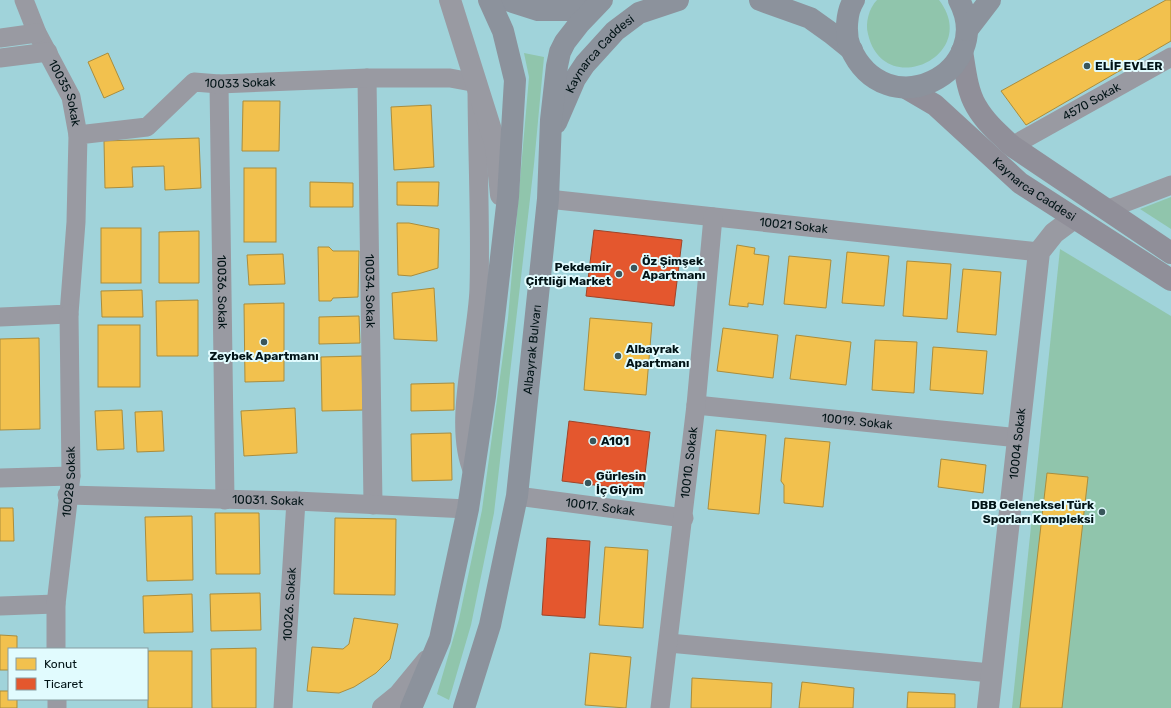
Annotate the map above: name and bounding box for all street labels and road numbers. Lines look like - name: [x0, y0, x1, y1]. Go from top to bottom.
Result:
- street label: Kaynarca Caddesi: [563, 12, 637, 95]
- street label: 10035 Sokak: [45, 57, 83, 128]
- street label: 10033 Sokak: [204, 75, 277, 91]
- street label: 4570 Sokak: [1060, 79, 1124, 123]
- street label: Kaynarca Caddesi: [990, 154, 1078, 224]
- street label: 10021 Sokak: [759, 215, 829, 236]
- street label: 10034. Sokak: [362, 254, 378, 329]
- street label: 10036. Sokak: [214, 255, 230, 330]
- street label: Albayrak Bulvarı: [521, 304, 544, 395]
- street label: 10004 Sokak: [1007, 406, 1029, 480]
- street label: 10019. Sokak: [821, 411, 894, 432]
- street label: 10010. Sokak: [678, 425, 700, 499]
- street label: 10028 Sokak: [59, 445, 78, 518]
- street label: 10031. Sokak: [232, 492, 305, 508]
- street label: 10017. Sokak: [565, 495, 637, 519]
- street label: 10026. Sokak: [280, 566, 299, 642]

